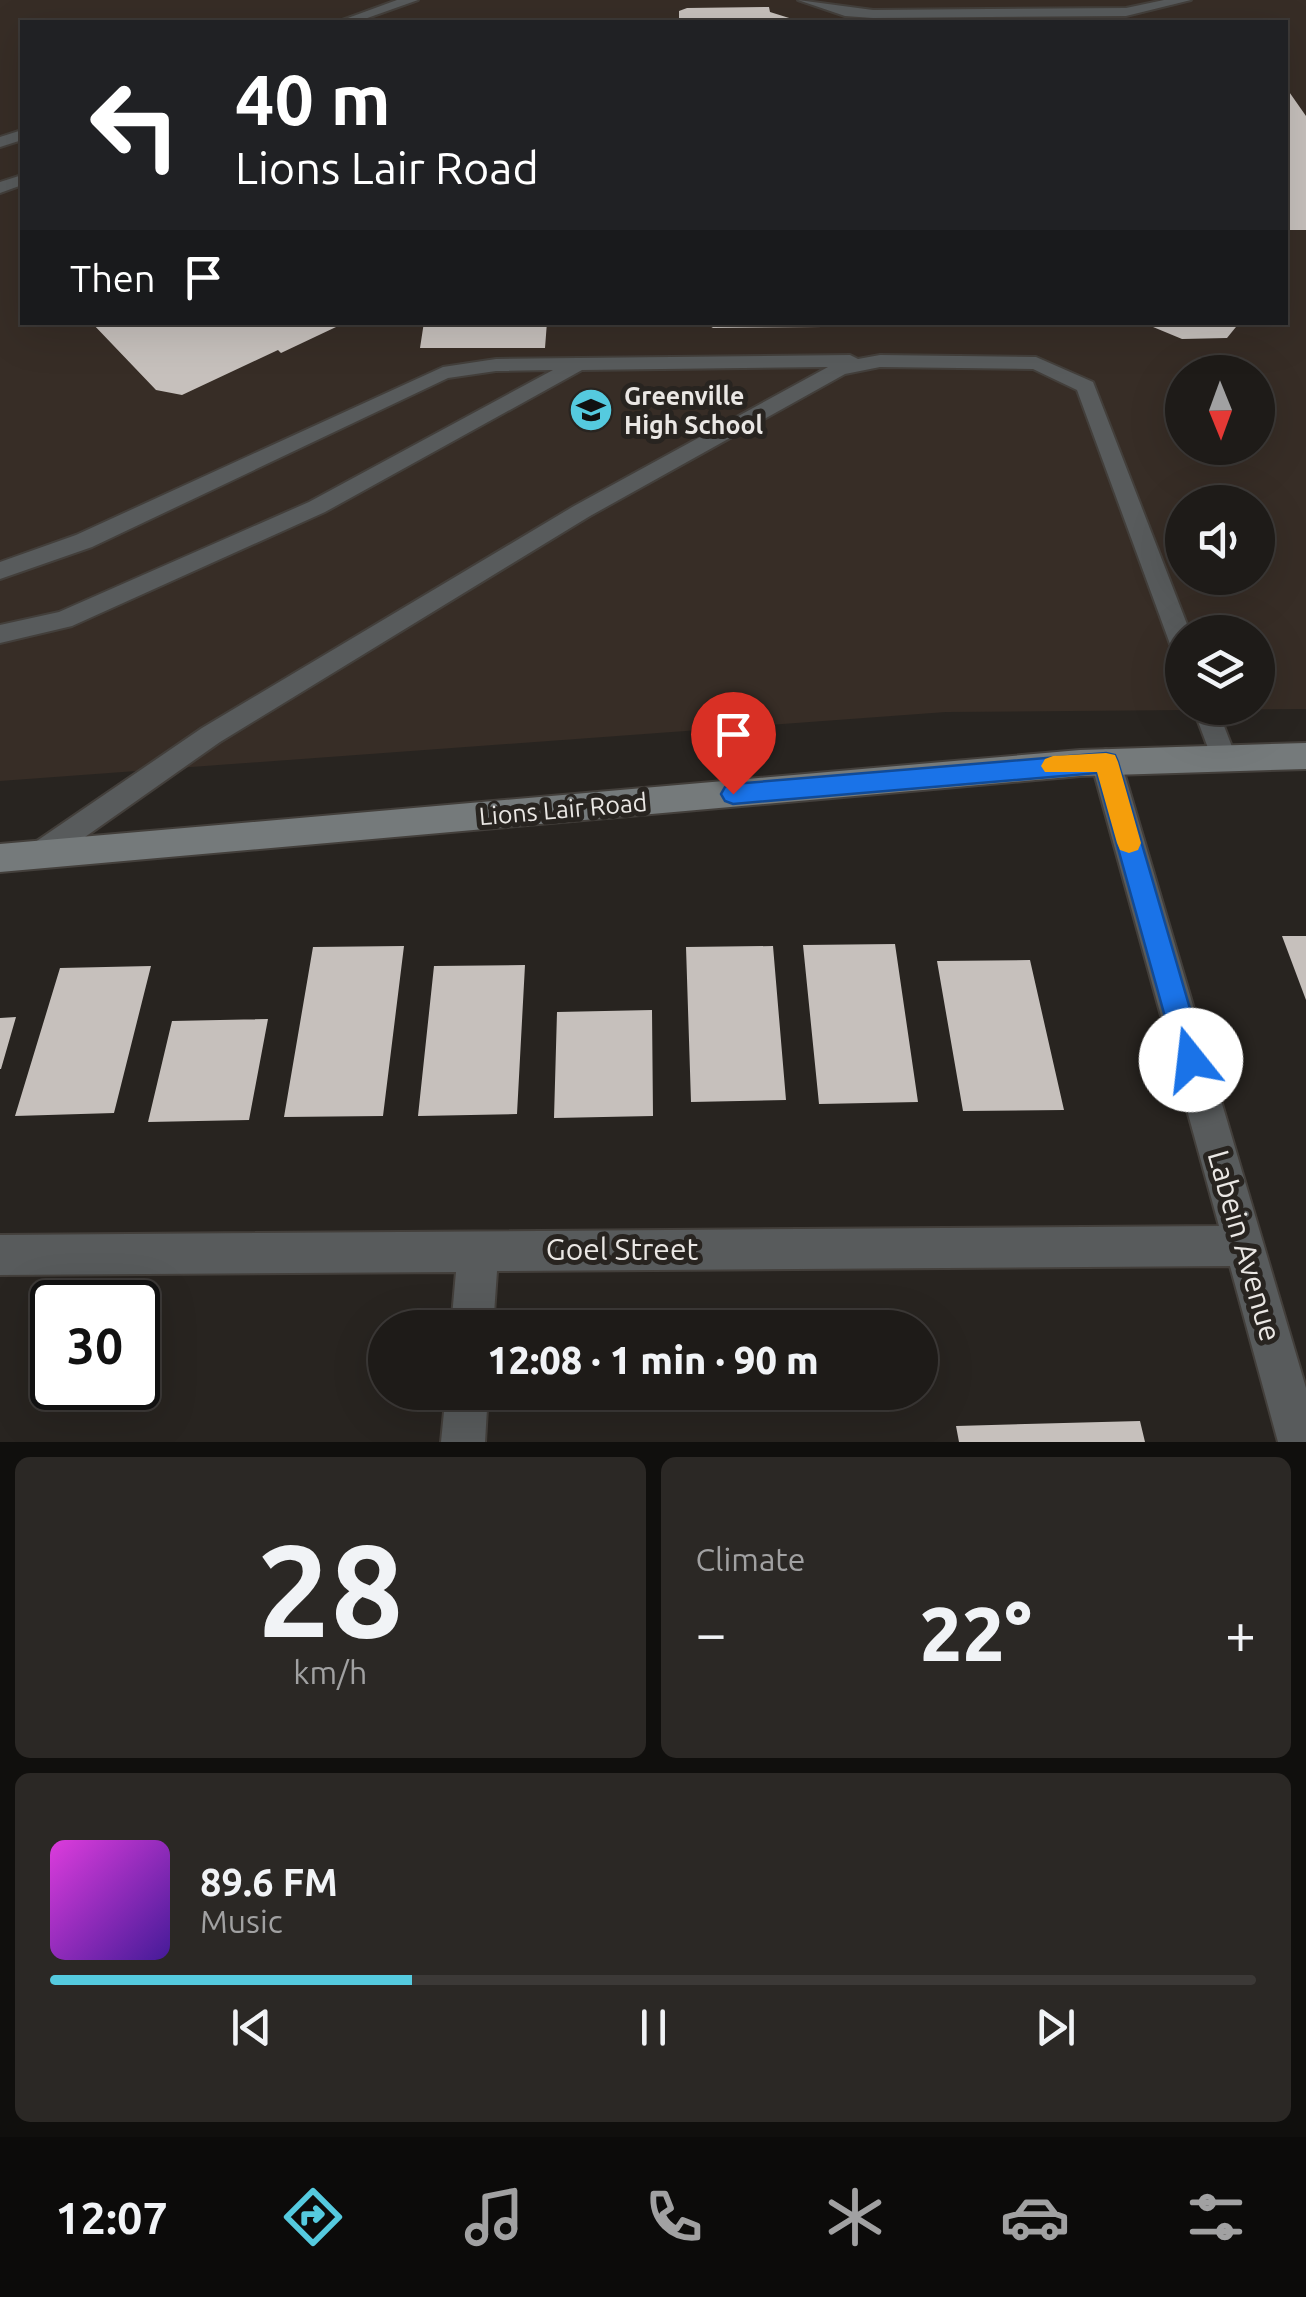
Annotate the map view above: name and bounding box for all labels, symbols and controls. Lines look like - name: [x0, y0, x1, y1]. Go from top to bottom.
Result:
- icon: left: [70, 60, 200, 190]
- text: 40 m: [235, 60, 391, 138]
- text: Lions Lair Road: [235, 142, 539, 193]
- icon: arrive: [176, 250, 231, 305]
- text: Then: [70, 257, 156, 299]
- north arrow: [1165, 355, 1275, 465]
- map controls: [1165, 355, 1275, 725]
- place label: Greenville High School: [624, 382, 764, 439]
- school or university icon: Greenville High School: [568, 387, 614, 433]
- button: sound: [1165, 485, 1275, 595]
- button: layers: [1165, 615, 1275, 725]
- pin: [691, 692, 776, 795]
- icon: arrive: [706, 707, 761, 762]
- street label: Lions Lair Road: [478, 788, 648, 830]
- position arrow: [1139, 1008, 1243, 1112]
- street label: Labein Avenue: [1201, 1146, 1288, 1345]
- street label: Goel Street: [546, 1232, 698, 1266]
- speed limit sign: 30: [30, 1280, 160, 1410]
- text: 12:08 · 1 min · 90 m: [487, 1339, 819, 1381]
- text: 28: [257, 1516, 404, 1662]
- text: Climate: [696, 1541, 806, 1577]
- text: 22°: [920, 1591, 1032, 1675]
- text: −: [696, 1602, 727, 1663]
- text: +: [1225, 1602, 1256, 1663]
- text: km/h: [293, 1654, 367, 1690]
- text: 89.6 FM: [200, 1861, 338, 1903]
- text: Music: [200, 1903, 283, 1939]
- icon: previous: [224, 2000, 279, 2055]
- icon: pause: [626, 2000, 681, 2055]
- icon: next: [1028, 2000, 1083, 2055]
- icon: directions: [278, 2182, 348, 2252]
- icon: music: [459, 2182, 529, 2252]
- icon: phone: [639, 2182, 709, 2252]
- icon: climate: [820, 2182, 890, 2252]
- icon: car: [1000, 2182, 1070, 2252]
- icon: filters: [1181, 2182, 1251, 2252]
- text: 12:07: [55, 2192, 168, 2243]

